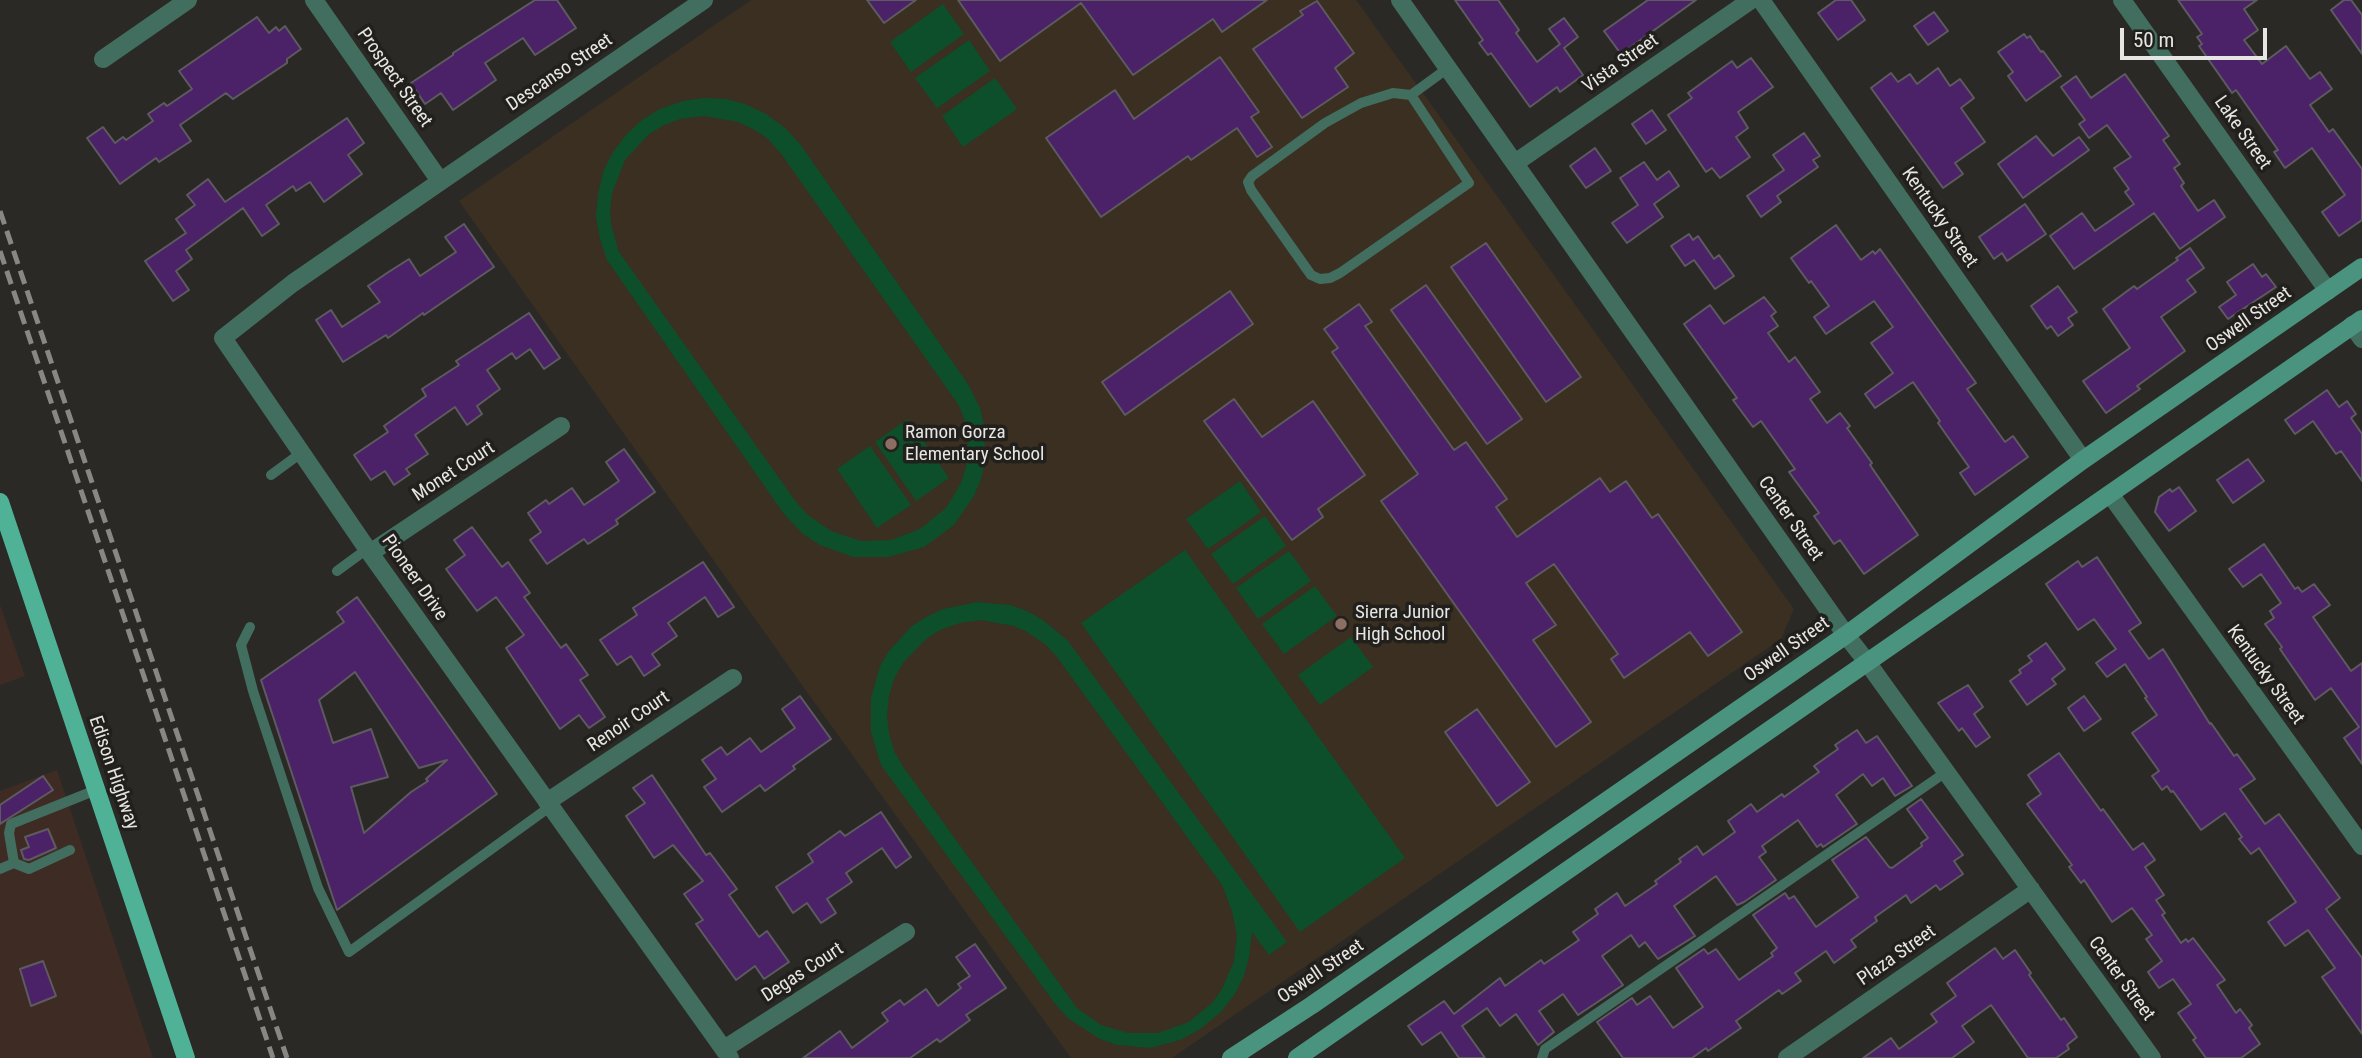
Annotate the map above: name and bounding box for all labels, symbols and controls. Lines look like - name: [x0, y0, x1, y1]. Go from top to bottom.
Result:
- scale bar: [2124, 14, 2271, 58]
- street label: Prospect Street: [351, 24, 437, 132]
- text: 50 m: [2133, 28, 2174, 52]
- street label: Descanso Street: [503, 29, 617, 117]
- street label: Vista Street: [1579, 30, 1663, 98]
- street label: Lake Street: [2208, 92, 2276, 174]
- street label: Kentucky Street: [1896, 163, 1982, 273]
- street label: Oswell Street: [2202, 282, 2296, 358]
- place label: Ramon Gorza Elementary School: [905, 422, 1044, 466]
- marker: Ramon Gorza Elementary School: [883, 436, 899, 452]
- street label: Monet Court: [409, 437, 499, 507]
- street label: Center Street: [1753, 472, 1827, 566]
- street label: Pioneer Drive: [376, 531, 452, 625]
- place label: Sierra Junior High School: [1355, 602, 1450, 646]
- street label: Oswell Street: [1740, 612, 1834, 688]
- marker: Sierra Junior High School: [1333, 616, 1349, 632]
- street label: Kentucky Street: [2221, 621, 2309, 729]
- street label: Renoir Court: [584, 686, 674, 758]
- street label: Edison Highway: [83, 713, 143, 833]
- street label: Plaza Street: [1853, 921, 1941, 991]
- street label: Center Street: [2083, 933, 2159, 1025]
- street label: Oswell Street: [1274, 935, 1368, 1009]
- street label: Degas Court: [758, 938, 848, 1008]

